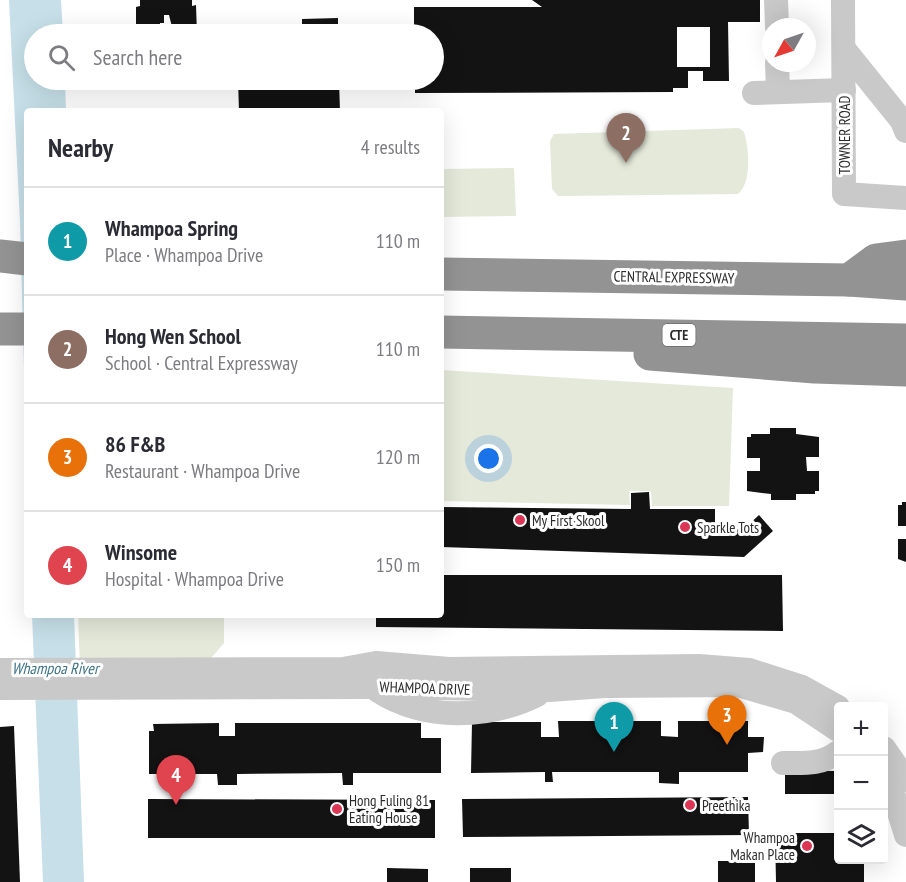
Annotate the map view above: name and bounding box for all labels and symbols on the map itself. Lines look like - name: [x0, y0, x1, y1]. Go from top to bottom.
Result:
- north arrow: [762, 18, 816, 72]
- street label: TOWNER ROAD: [835, 95, 854, 174]
- pin: 2: [606, 114, 646, 163]
- street label: CENTRAL EXPRESSWAY: [613, 266, 735, 288]
- road number: CTE: [662, 324, 696, 346]
- your location: [474, 444, 503, 473]
- place label: My First Skool: [532, 511, 605, 530]
- marker: My First Skool: [513, 513, 527, 527]
- place label: Sparkle Tots: [697, 518, 759, 537]
- marker: Sparkle Tots: [678, 520, 692, 534]
- water label: Whampoa River: [12, 658, 101, 678]
- street label: WHAMPOA DRIVE: [379, 677, 471, 699]
- pin: 3: [708, 696, 746, 745]
- pin: 1: [594, 702, 634, 752]
- pin: 4: [156, 756, 195, 805]
- place label: Hong Fuling 81 Eating House: [349, 791, 429, 827]
- place label: Preethika: [702, 796, 751, 815]
- marker: Preethika: [683, 798, 697, 812]
- marker: Hong Fuling 81 Eating House: [330, 802, 344, 816]
- place label: Whampoa Makan Place: [730, 828, 795, 864]
- marker: Whampoa Makan Place: [800, 839, 814, 853]

